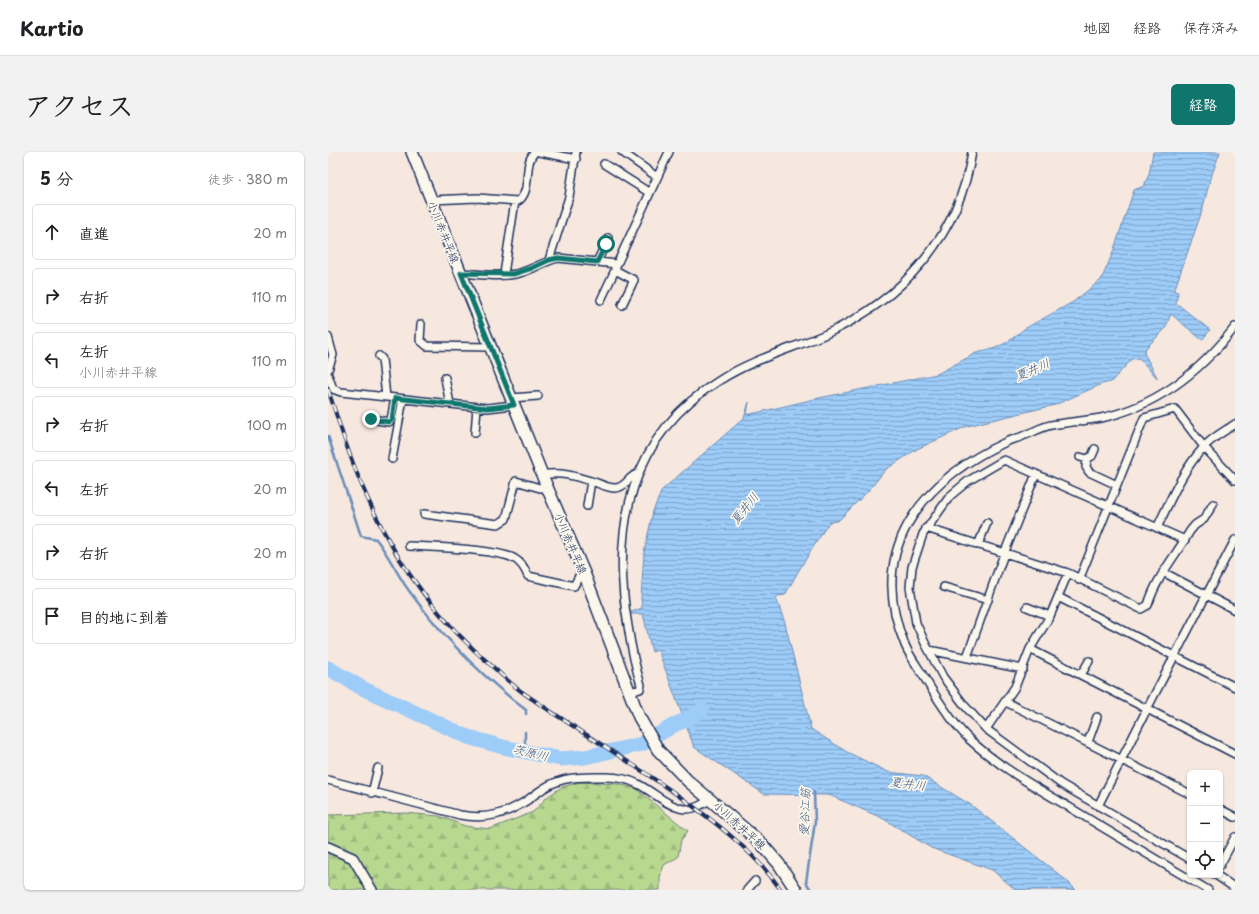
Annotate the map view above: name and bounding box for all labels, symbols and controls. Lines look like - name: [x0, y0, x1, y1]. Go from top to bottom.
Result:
- text: Kartio: [20, 14, 83, 42]
- text: 地図: [1083, 17, 1111, 38]
- text: 経路: [1133, 17, 1161, 38]
- text: 保存済み: [1183, 17, 1239, 38]
- text: アクセス: [24, 83, 134, 126]
- button: 経路: [1171, 84, 1235, 125]
- text: 5 分: [40, 165, 73, 191]
- text: 徒歩 · 380 m: [208, 169, 288, 188]
- street label: 小川赤井平線: [424, 198, 464, 266]
- icon: ahead: [41, 221, 63, 243]
- text: 直進: [79, 221, 109, 244]
- text: 20 m: [253, 223, 287, 242]
- route start: [597, 235, 615, 253]
- icon: right: [41, 285, 63, 307]
- text: 右折: [79, 285, 109, 308]
- text: 110 m: [252, 287, 287, 306]
- text: 左折: [79, 339, 109, 362]
- icon: left: [41, 349, 63, 371]
- text: 110 m: [252, 351, 287, 370]
- water label: 夏井川: [1012, 354, 1052, 384]
- text: 小川赤井平線: [79, 362, 157, 381]
- route end: [362, 410, 380, 428]
- icon: right: [41, 413, 63, 435]
- text: 右折: [79, 413, 109, 436]
- text: 100 m: [247, 415, 287, 434]
- icon: left: [41, 477, 63, 499]
- text: 左折: [79, 477, 109, 500]
- text: 20 m: [253, 479, 287, 498]
- water label: 夏井川: [726, 488, 762, 528]
- street label: 小川赤井平線: [550, 509, 592, 577]
- icon: right: [41, 541, 63, 563]
- text: 右折: [79, 541, 109, 564]
- text: 20 m: [253, 543, 287, 562]
- icon: arrive: [41, 605, 63, 627]
- text: 目的地に到着: [79, 605, 169, 628]
- water label: 茨原川: [511, 739, 551, 765]
- map controls: [1187, 770, 1223, 878]
- button: +: [1187, 770, 1223, 806]
- water label: 夏井川: [889, 772, 927, 794]
- water label: 愛谷江筋: [794, 786, 814, 836]
- street label: 小川赤井平線: [710, 797, 770, 853]
- button: −: [1187, 806, 1223, 842]
- button: locate: [1187, 842, 1223, 878]

